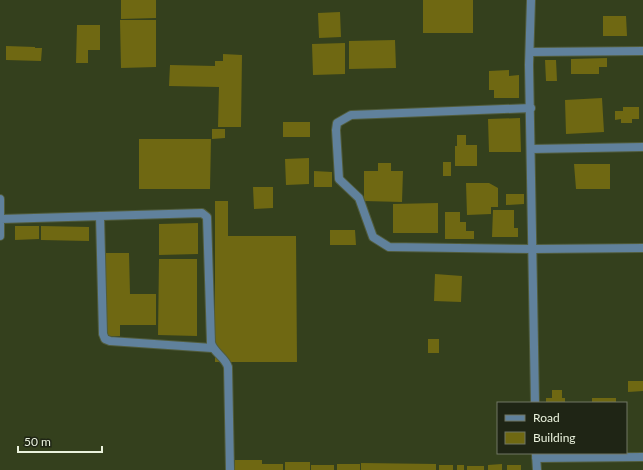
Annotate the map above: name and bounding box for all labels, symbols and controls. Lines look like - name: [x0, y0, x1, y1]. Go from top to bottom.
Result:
- legend: [497, 402, 627, 454]
- text: Road: [533, 410, 560, 425]
- scale bar: [18, 428, 102, 454]
- text: Building: [533, 430, 576, 445]
- text: 50 m: [24, 434, 51, 449]

